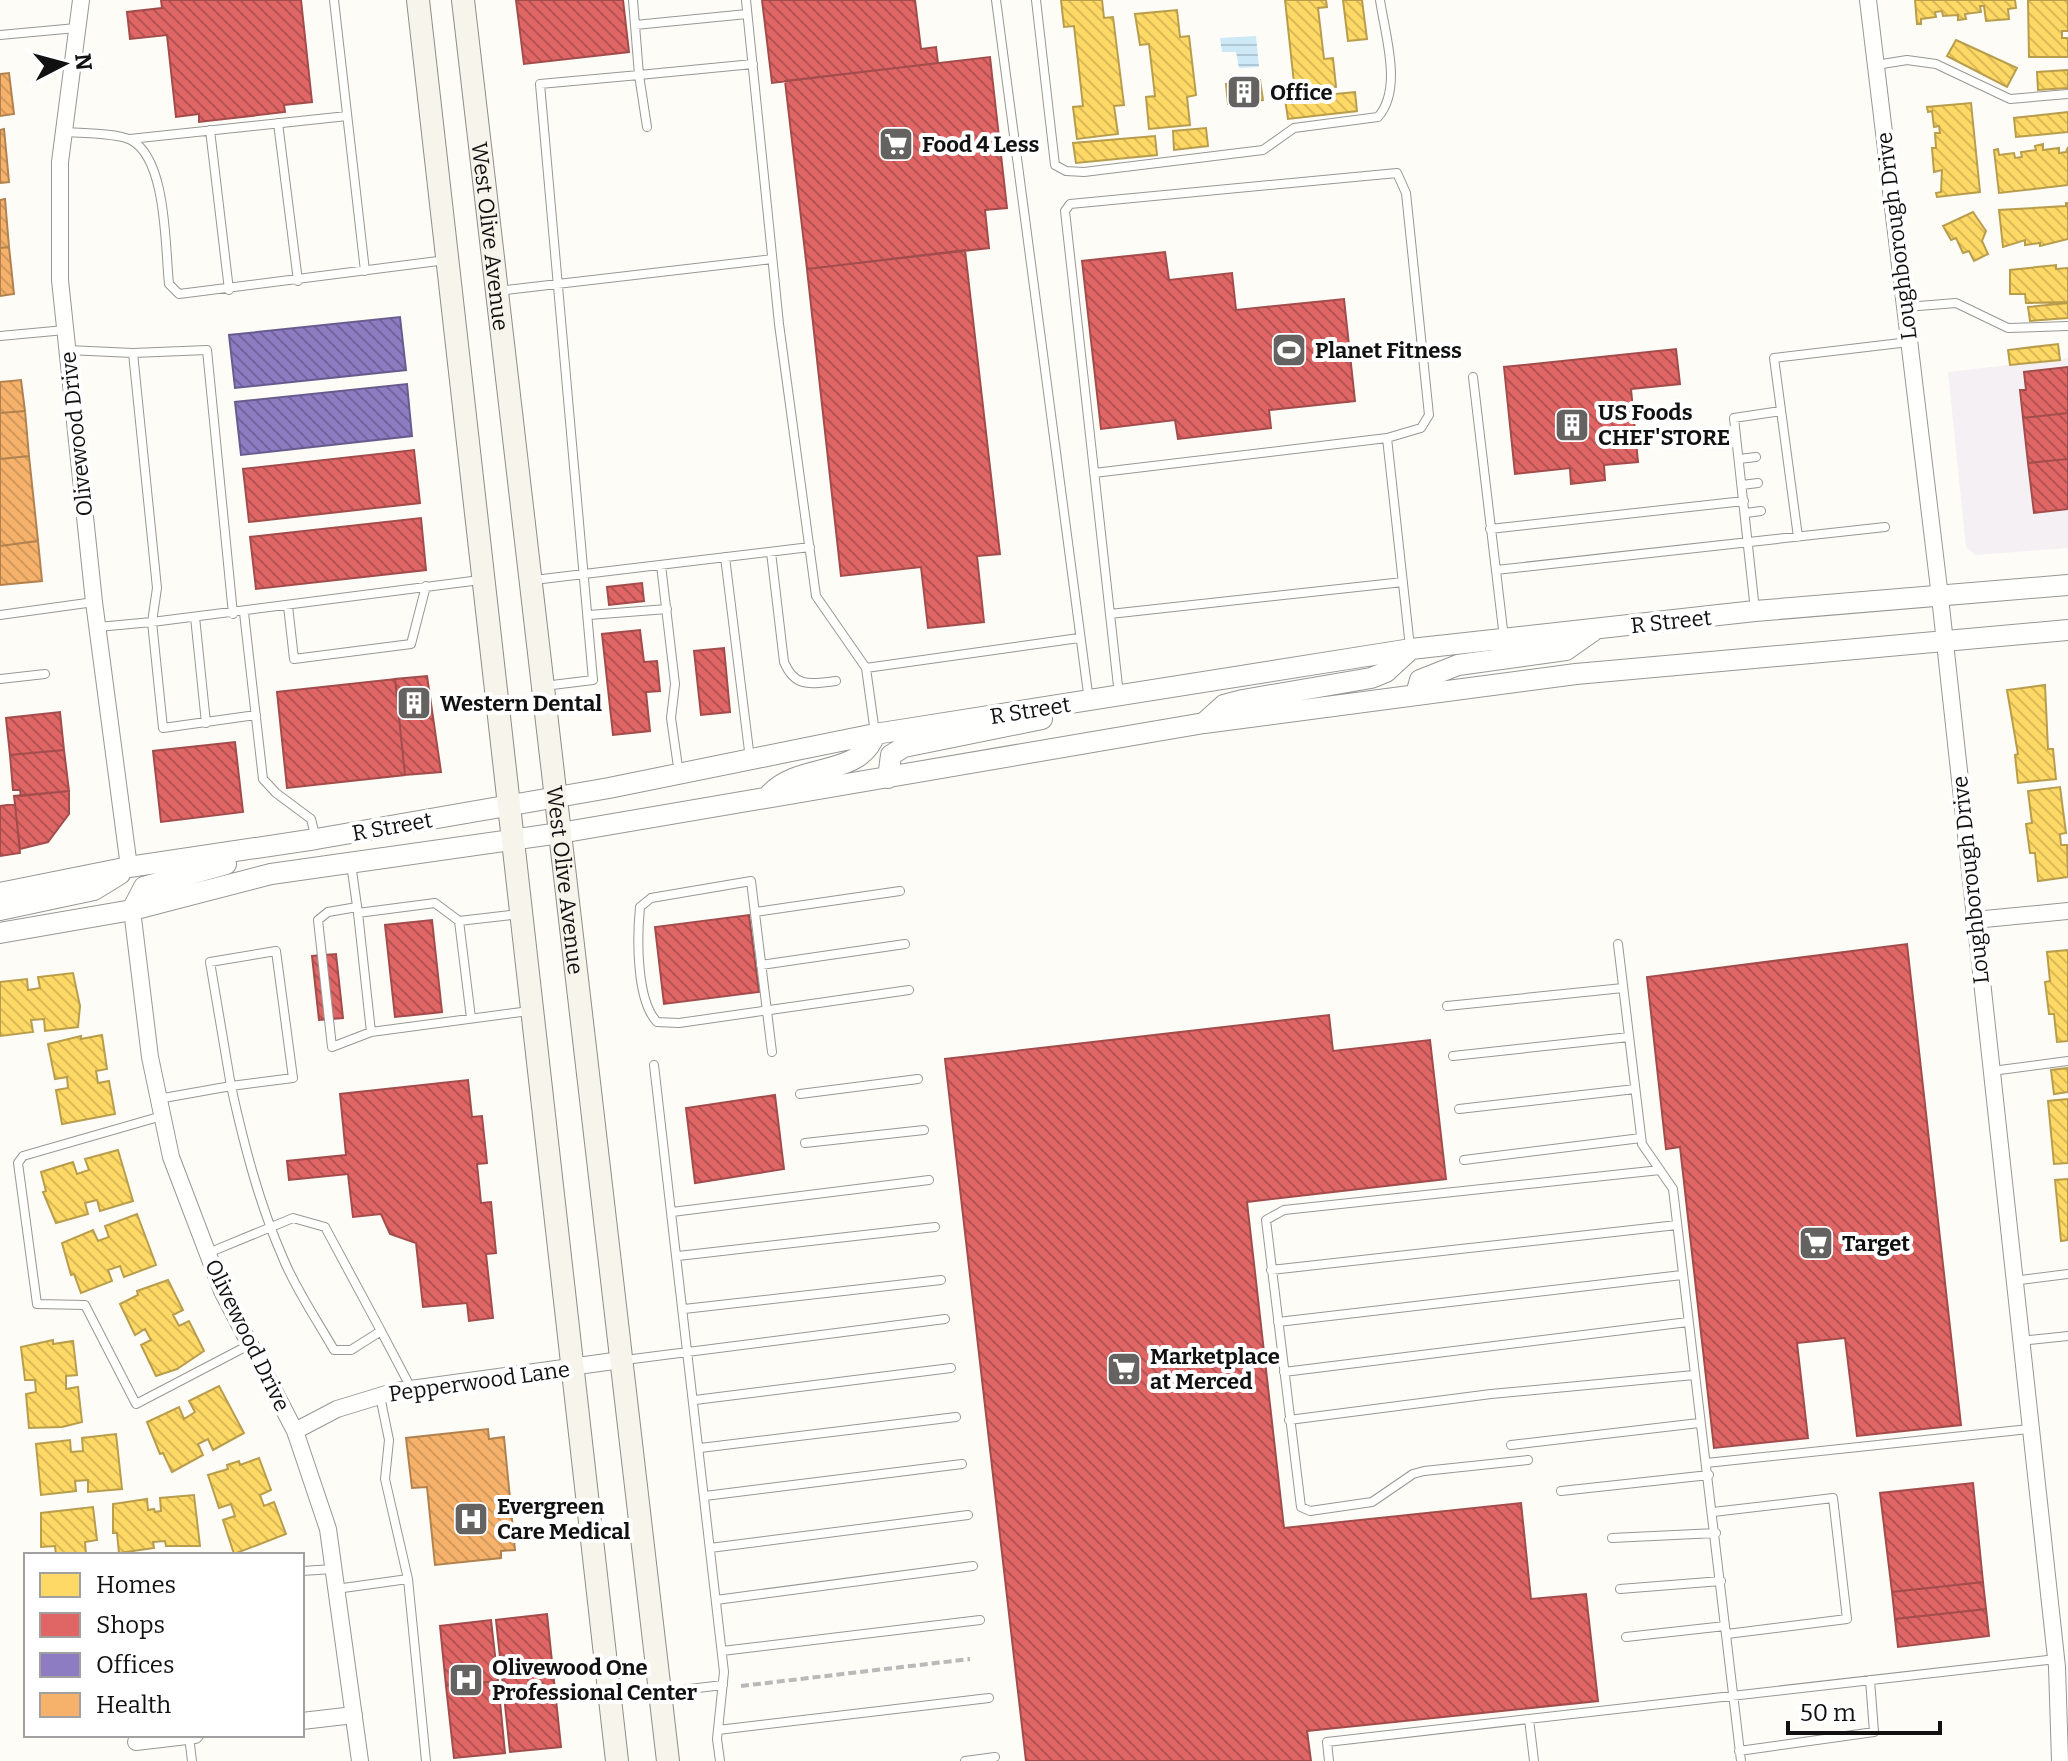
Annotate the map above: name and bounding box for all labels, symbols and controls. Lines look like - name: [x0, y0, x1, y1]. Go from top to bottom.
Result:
- north arrow: [24, 24, 104, 104]
- text: N: [69, 52, 98, 72]
- building icon: Office: [1225, 73, 1263, 111]
- place label: Office: [1270, 79, 1333, 106]
- supermarket icon: Food 4 Less: [877, 125, 915, 163]
- place label: Food 4 Less: [922, 131, 1039, 158]
- street label: Loughborough Drive: [1870, 131, 1923, 341]
- street label: West Olive Avenue: [466, 141, 514, 332]
- sports icon: Planet Fitness: [1270, 331, 1308, 369]
- place label: Planet Fitness: [1315, 337, 1462, 364]
- street label: Olivewood Drive: [54, 350, 99, 518]
- place label: US Foods CHEF'STORE: [1598, 399, 1730, 451]
- building icon: US Foods CHEF'STORE: [1553, 406, 1591, 444]
- street label: R Street: [1629, 604, 1713, 639]
- building icon: Western Dental: [395, 684, 433, 722]
- place label: Western Dental: [440, 690, 602, 717]
- street label: R Street: [988, 691, 1072, 730]
- street label: Loughborough Drive: [1946, 775, 1995, 985]
- street label: West Olive Avenue: [541, 784, 589, 976]
- street label: R Street: [350, 806, 434, 847]
- supermarket icon: Target: [1797, 1224, 1835, 1262]
- place label: Target: [1842, 1230, 1910, 1257]
- street label: Olivewood Drive: [199, 1255, 296, 1416]
- place label: Marketplace at Merced: [1150, 1343, 1280, 1395]
- supermarket icon: Marketplace at Merced: [1105, 1350, 1143, 1388]
- street label: Pepperwood Lane: [387, 1355, 571, 1408]
- place label: Evergreen Care Medical: [497, 1493, 631, 1545]
- hospital icon: Evergreen Care Medical: [452, 1500, 490, 1538]
- legend: [24, 1553, 304, 1737]
- text: Homes: [96, 1571, 176, 1599]
- text: Shops: [96, 1611, 165, 1639]
- text: Offices: [96, 1651, 174, 1679]
- place label: Olivewood One Professional Center: [492, 1654, 698, 1706]
- hospital icon: Olivewood One Professional Center: [447, 1661, 485, 1699]
- scale bar: [1788, 1685, 1940, 1735]
- text: Health: [96, 1691, 171, 1719]
- text: 50 m: [1800, 1699, 1856, 1727]

